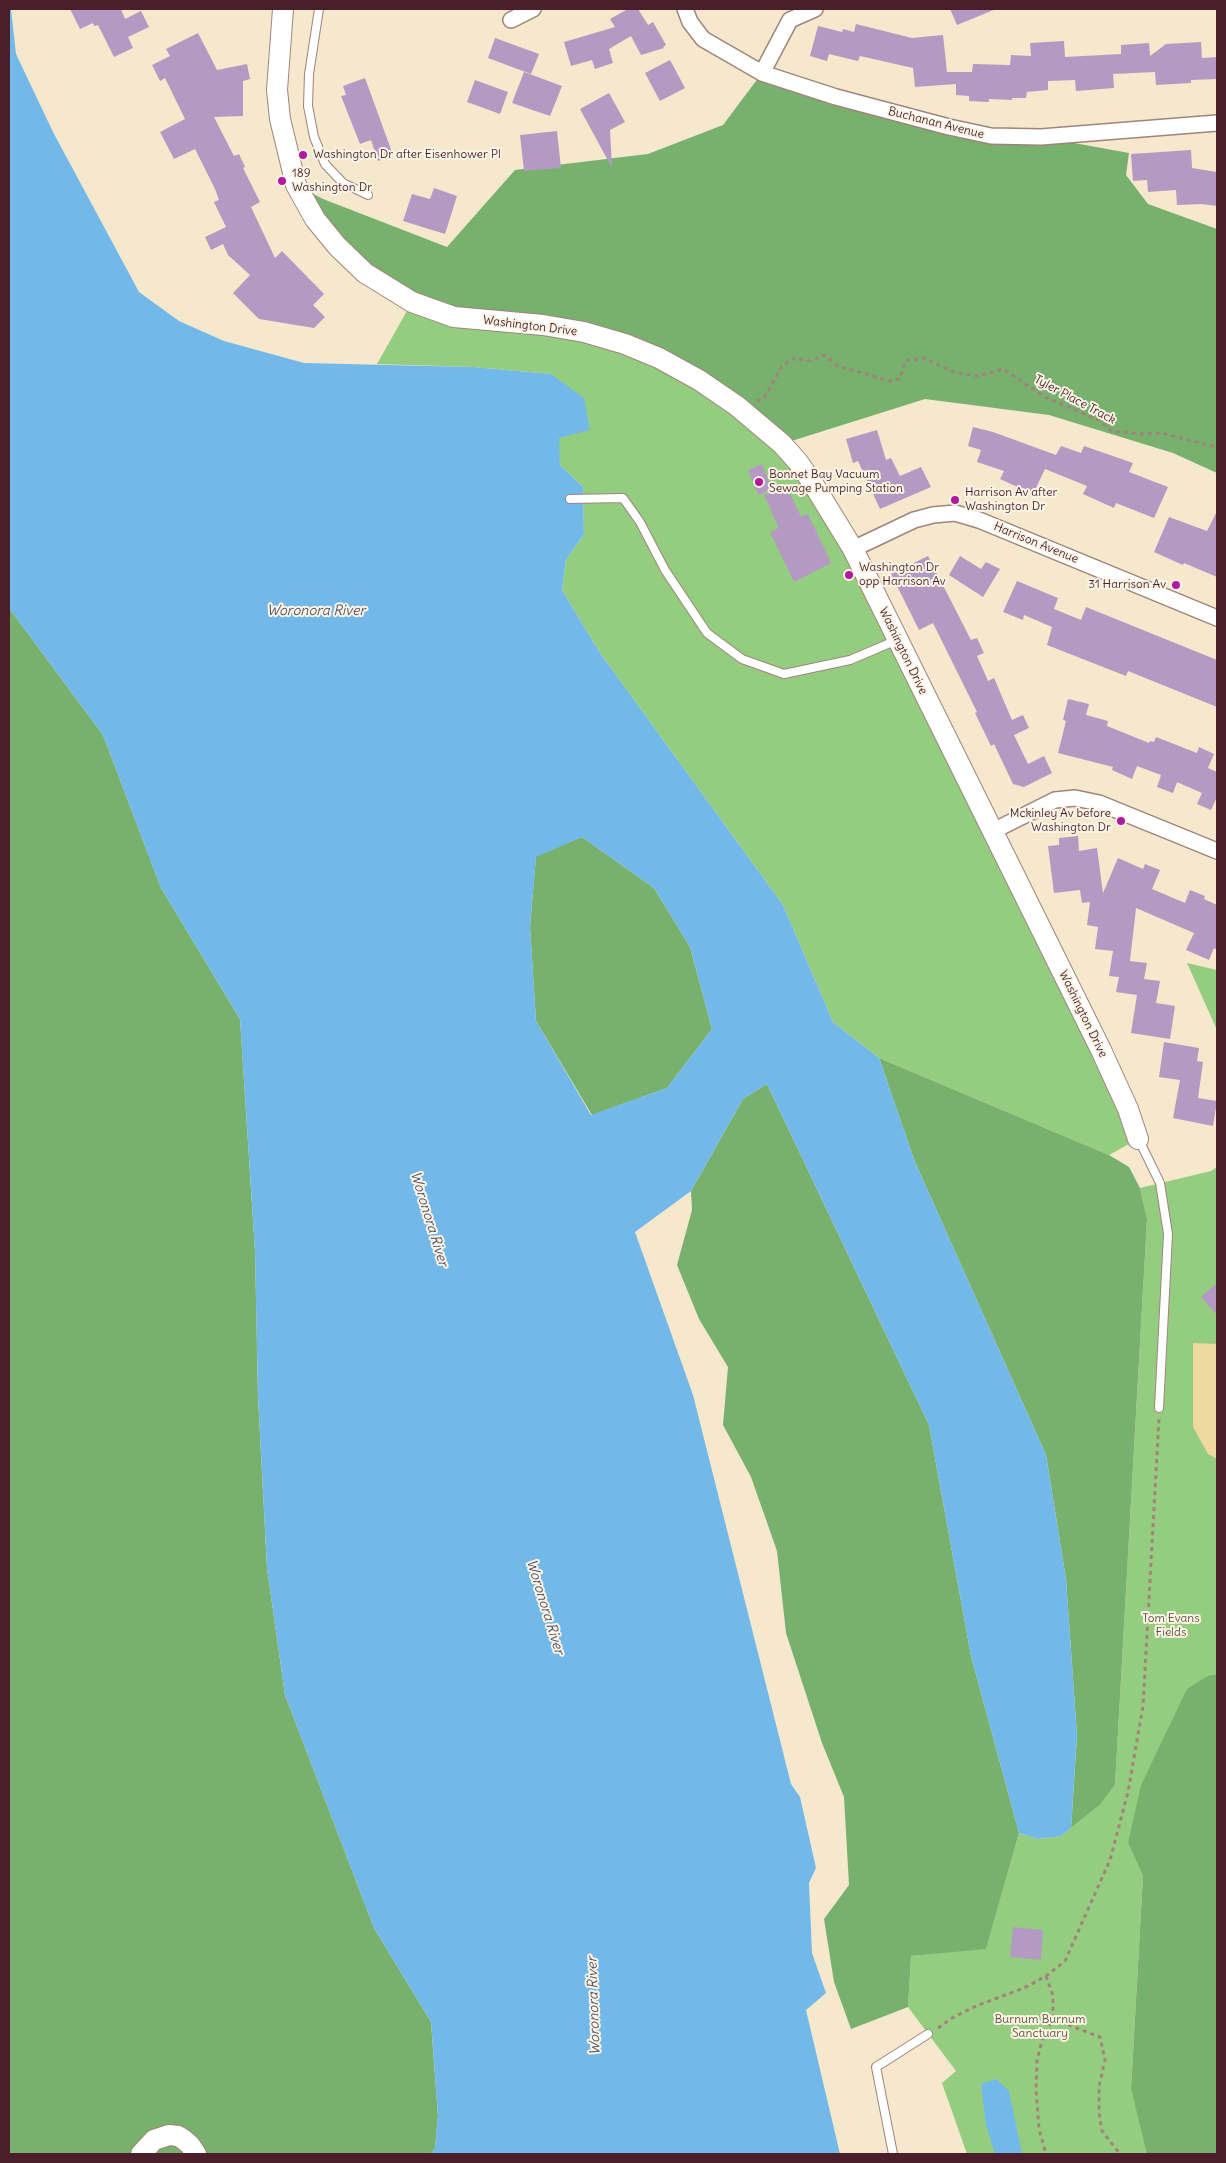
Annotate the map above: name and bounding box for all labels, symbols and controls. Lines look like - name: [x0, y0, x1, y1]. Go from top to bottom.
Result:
- street label: Buchanan Avenue: [886, 104, 986, 142]
- place label: Washington Dr after Eisenhower Pl: [313, 148, 501, 162]
- marker: Washington Dr after Eisenhower Pl: [297, 149, 309, 161]
- place label: 189 Washington Dr: [292, 167, 372, 195]
- marker: 189 Washington Dr: [276, 175, 288, 187]
- street label: Washington Drive: [482, 313, 578, 339]
- street label: Tyler Place Track: [1032, 372, 1118, 428]
- place label: Bonnet Bay Vacuum Sewage Pumping Station: [769, 468, 903, 496]
- marker: Bonnet Bay Vacuum Sewage Pumping Station: [753, 476, 765, 488]
- place label: Harrison Av after Washington Dr: [965, 486, 1057, 514]
- marker: Harrison Av after Washington Dr: [949, 494, 961, 506]
- street label: Harrison Avenue: [991, 519, 1081, 567]
- place label: Washington Dr opp Harrison Av: [859, 561, 946, 589]
- marker: Washington Dr opp Harrison Av: [843, 569, 855, 581]
- place label: 31 Harrison Av: [1088, 578, 1166, 592]
- marker: 31 Harrison Av: [1170, 579, 1182, 591]
- water label: Woronora River: [267, 603, 365, 619]
- street label: Washington Drive: [876, 605, 930, 697]
- place label: Mckinley Av before Washington Dr: [1010, 807, 1111, 835]
- marker: Mckinley Av before Washington Dr: [1115, 815, 1127, 827]
- street label: Washington Drive: [1056, 968, 1110, 1060]
- water label: Woronora River: [407, 1169, 451, 1269]
- water label: Woronora River: [523, 1557, 567, 1657]
- park label: Tom Evans Fields: [1142, 1612, 1200, 1640]
- water label: Woronora River: [584, 1956, 604, 2056]
- park label: Burnum Burnum Sanctuary: [994, 2013, 1086, 2041]

